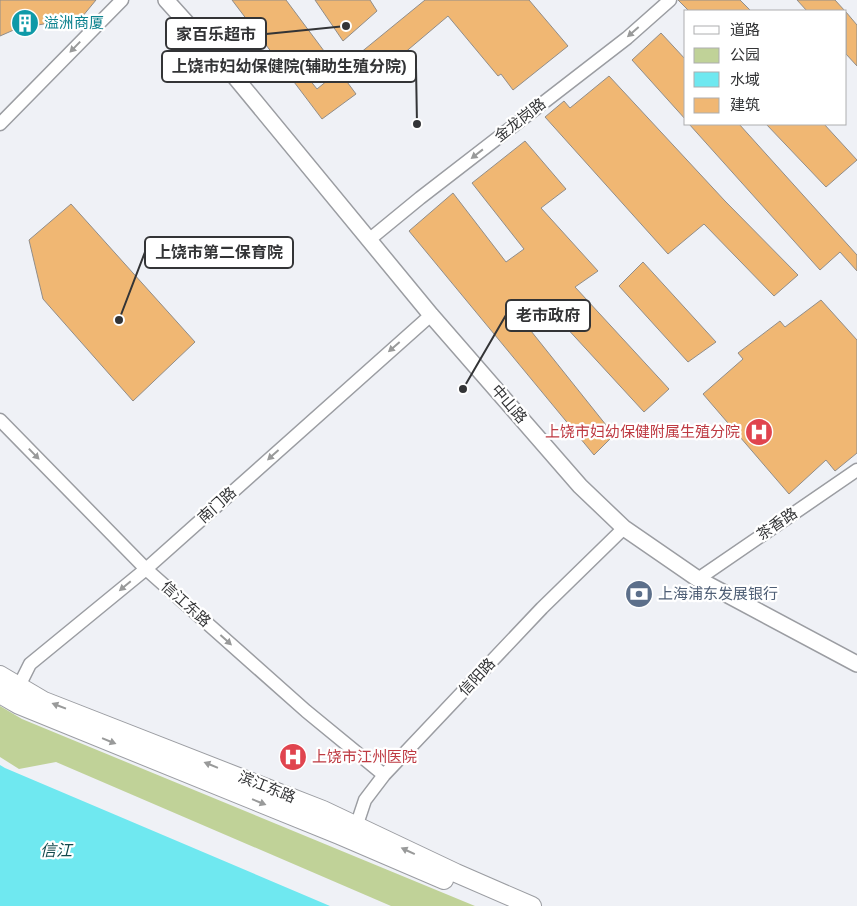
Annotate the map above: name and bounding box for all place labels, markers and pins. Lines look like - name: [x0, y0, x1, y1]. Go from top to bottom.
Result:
- building icon: 溢洲商厦: [10, 8, 40, 38]
- place label: 溢洲商厦: [44, 13, 104, 32]
- callout: 家百乐超市: [166, 18, 266, 49]
- callout: 上饶市妇幼保健院(辅助生殖分院): [162, 51, 416, 82]
- callout: 上饶市第二保育院: [145, 237, 293, 268]
- callout: 老市政府: [506, 300, 590, 331]
- hospital icon: 上饶市妇幼保健附属生殖分院: [744, 417, 774, 447]
- place label: 上饶市妇幼保健附属生殖分院: [545, 422, 740, 441]
- bank icon: 上海浦东发展银行: [624, 579, 654, 609]
- place label: 上海浦东发展银行: [658, 584, 778, 603]
- hospital icon: 上饶市江州医院: [278, 742, 308, 772]
- place label: 上饶市江州医院: [312, 747, 417, 766]

